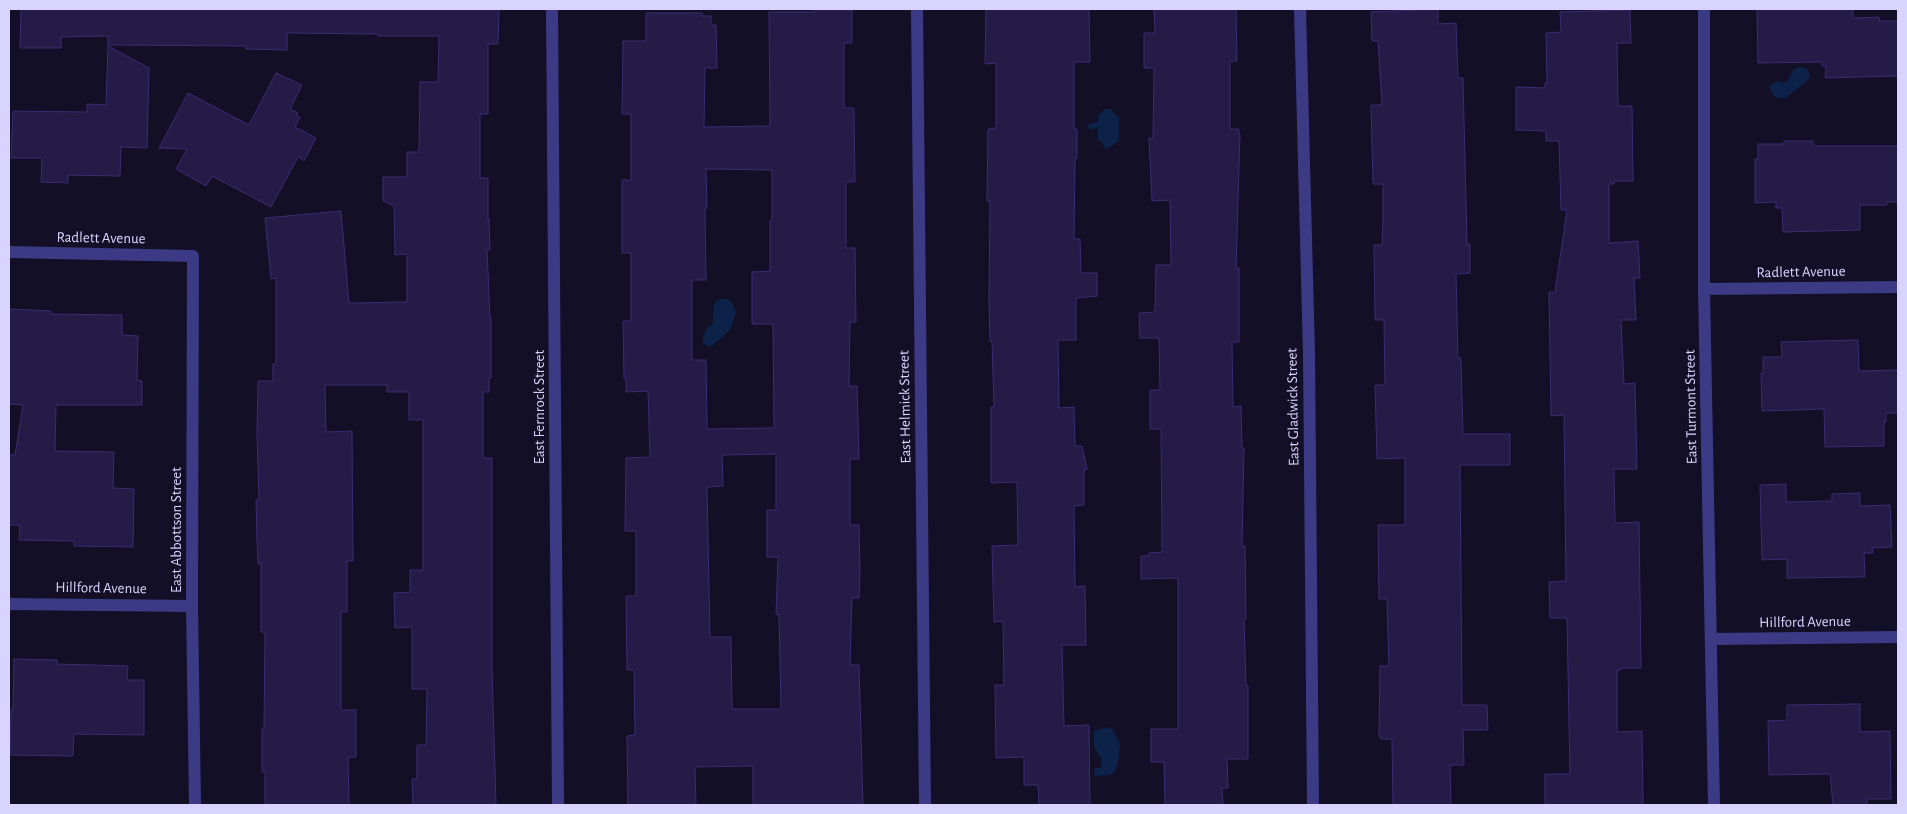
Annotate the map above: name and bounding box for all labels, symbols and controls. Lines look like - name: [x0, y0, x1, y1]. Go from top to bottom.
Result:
- street label: Radlett Avenue: [56, 228, 146, 248]
- street label: Radlett Avenue: [1756, 262, 1846, 282]
- street label: East Gladwick Street: [1283, 348, 1303, 466]
- street label: East Turmont Street: [1681, 349, 1701, 465]
- street label: East Fernrock Street: [530, 350, 548, 464]
- street label: East Helmick Street: [895, 350, 915, 464]
- street label: East Abbottson Street: [167, 467, 185, 593]
- street label: Hillford Avenue: [55, 578, 147, 598]
- street label: Hillford Avenue: [1759, 612, 1851, 632]

